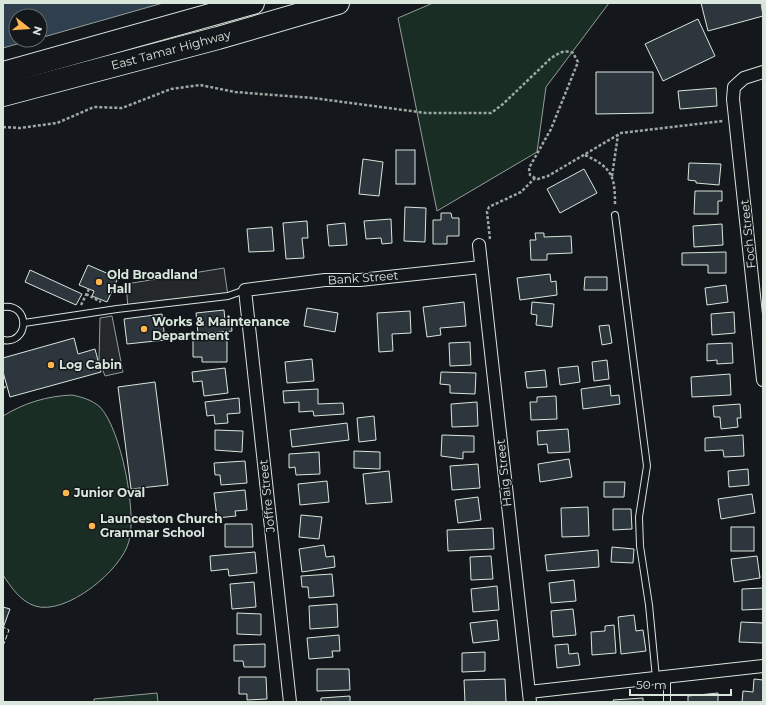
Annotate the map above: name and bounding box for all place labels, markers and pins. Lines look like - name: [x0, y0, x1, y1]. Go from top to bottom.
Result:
- place label: Old Broadland Hall: [107, 267, 198, 296]
- marker: Old Broadland Hall: [94, 277, 104, 287]
- place label: Works & Maintenance Department: [152, 314, 290, 343]
- marker: Works & Maintenance Department: [139, 324, 149, 334]
- place label: Log Cabin: [59, 357, 122, 372]
- marker: Log Cabin: [46, 360, 56, 370]
- place label: Junior Oval: [73, 485, 145, 500]
- marker: Junior Oval: [61, 488, 71, 498]
- place label: Launceston Church Grammar School: [100, 511, 222, 540]
- marker: Launceston Church Grammar School: [87, 521, 97, 531]

